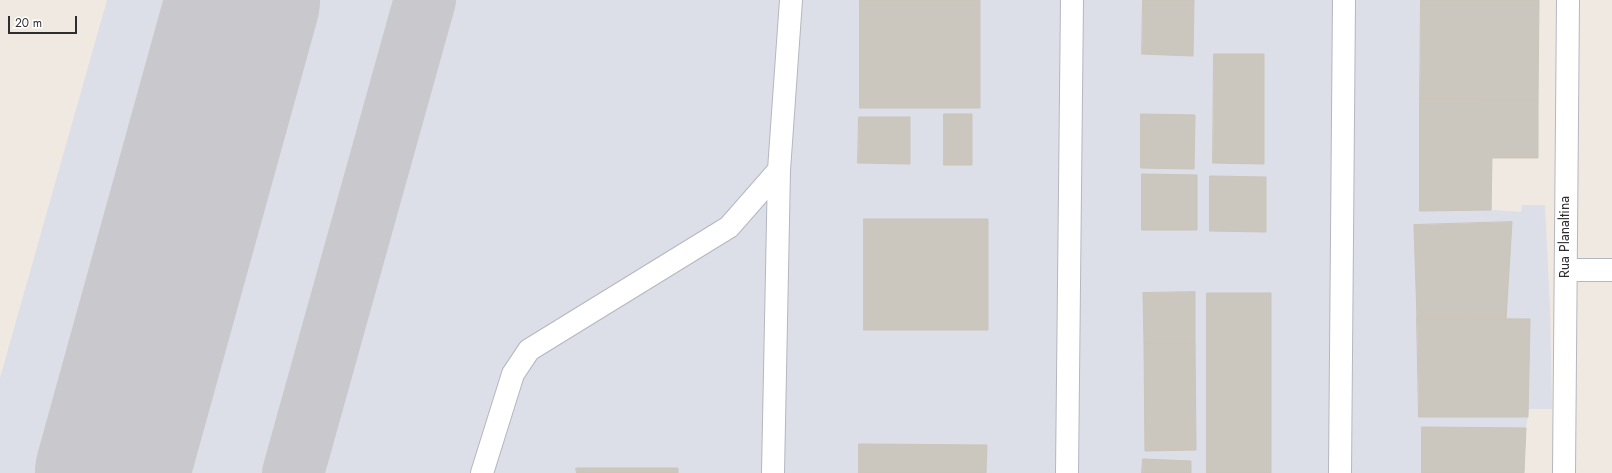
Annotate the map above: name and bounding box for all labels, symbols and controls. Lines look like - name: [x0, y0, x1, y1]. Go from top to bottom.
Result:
- scale bar: [10, 8, 79, 34]
- text: 20 m: [15, 14, 42, 32]
- street label: Rua Planaltina: [1558, 196, 1574, 278]

